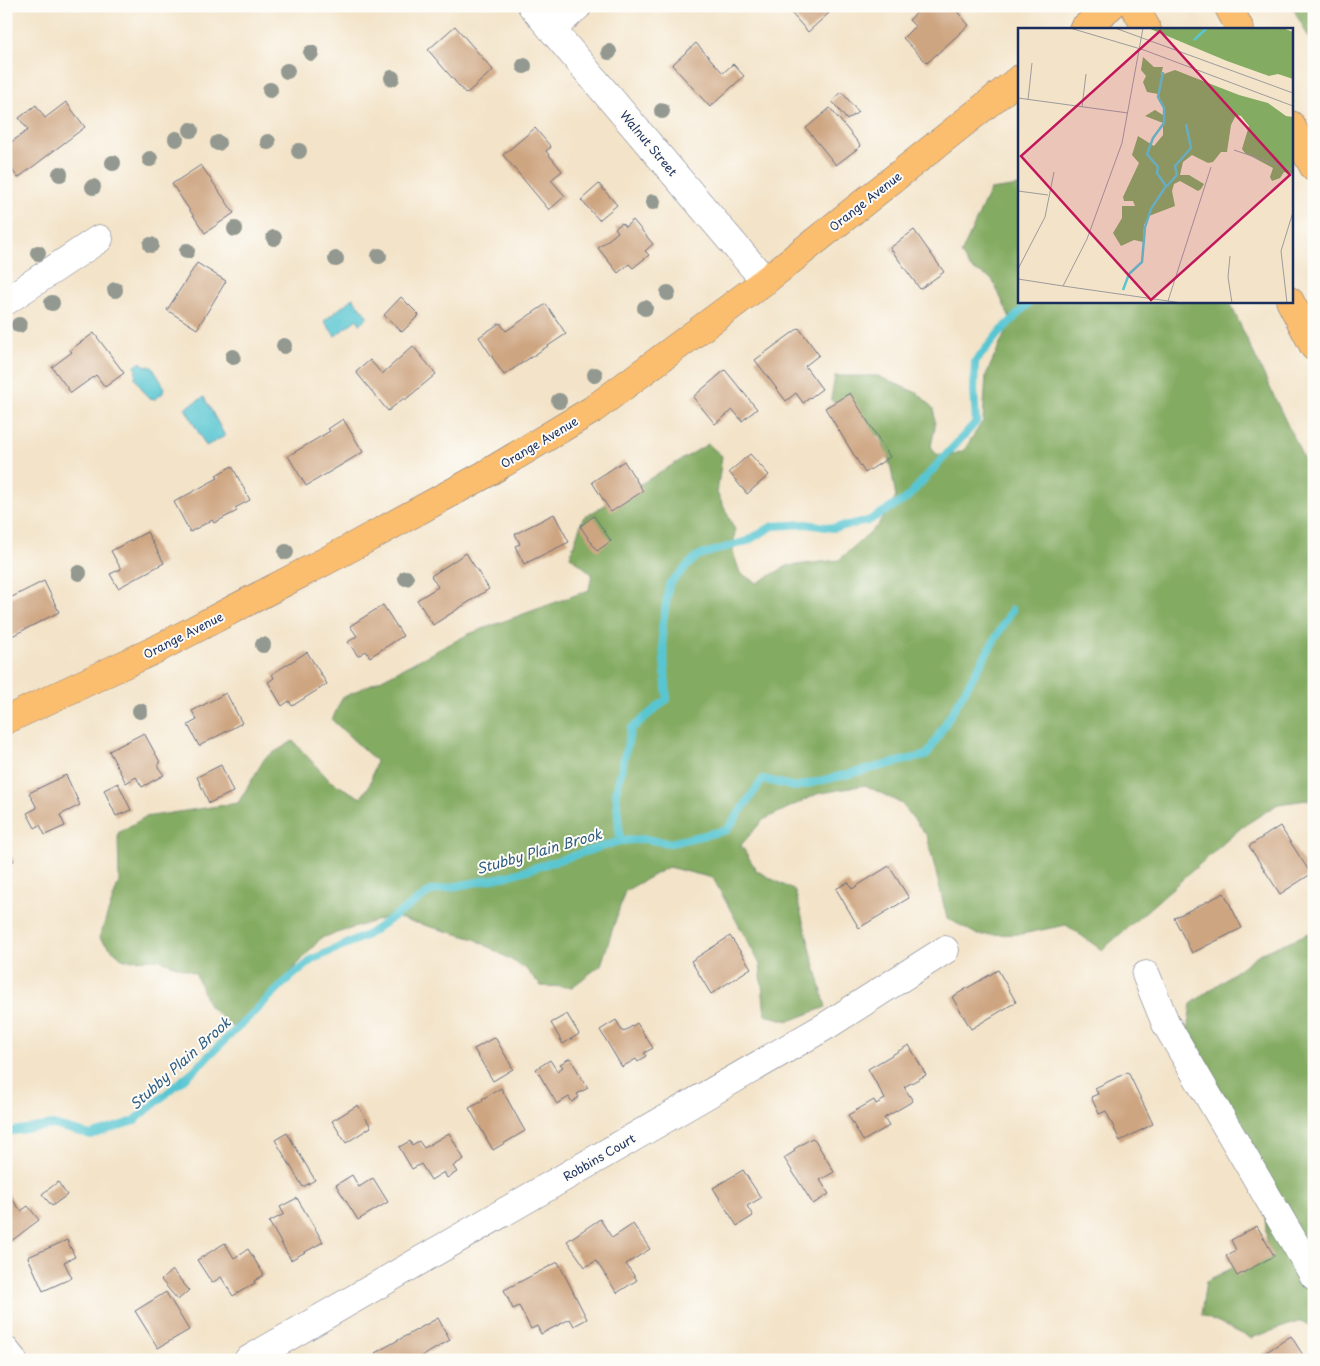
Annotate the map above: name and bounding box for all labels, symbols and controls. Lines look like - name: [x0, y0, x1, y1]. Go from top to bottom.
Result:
- inset map: [1018, 28, 1292, 302]
- street label: Walnut Street: [616, 106, 682, 180]
- street label: Orange Avenue: [825, 167, 905, 235]
- street label: Orange Avenue: [497, 411, 582, 472]
- street label: Orange Avenue: [140, 607, 227, 663]
- water label: Stubby Plain Brook: [474, 823, 605, 879]
- water label: Stubby Plain Brook: [125, 1011, 236, 1114]
- street label: Robbins Court: [559, 1129, 639, 1185]

